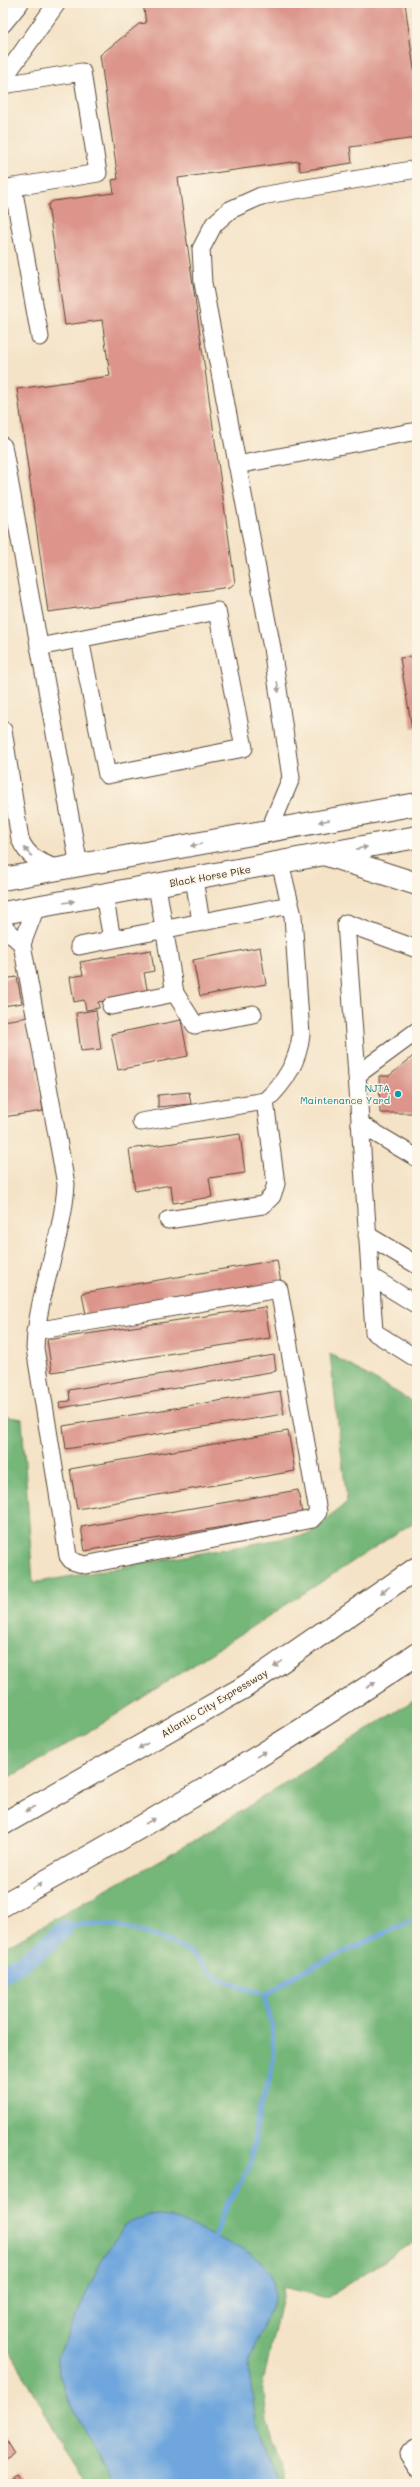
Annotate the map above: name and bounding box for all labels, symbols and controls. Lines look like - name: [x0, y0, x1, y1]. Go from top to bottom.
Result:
- one-way arrow: [275, 681, 281, 693]
- one-way arrow: [317, 818, 330, 824]
- one-way arrow: [190, 842, 202, 848]
- one-way arrow: [356, 844, 368, 850]
- one-way arrow: [23, 847, 32, 857]
- street label: Black Horse Pike: [168, 862, 252, 890]
- one-way arrow: [63, 898, 75, 904]
- place label: NJTA Maintenance Yard: [300, 1081, 390, 1107]
- marker: NJTA Maintenance Yard: [393, 1089, 403, 1099]
- one-way arrow: [380, 1586, 390, 1594]
- one-way arrow: [273, 1660, 283, 1668]
- street label: Atlantic City Expressway: [158, 1666, 270, 1740]
- one-way arrow: [365, 1681, 377, 1688]
- one-way arrow: [137, 1742, 149, 1749]
- one-way arrow: [255, 1751, 267, 1758]
- one-way arrow: [24, 1806, 35, 1813]
- one-way arrow: [144, 1818, 156, 1825]
- one-way arrow: [31, 1882, 43, 1889]

